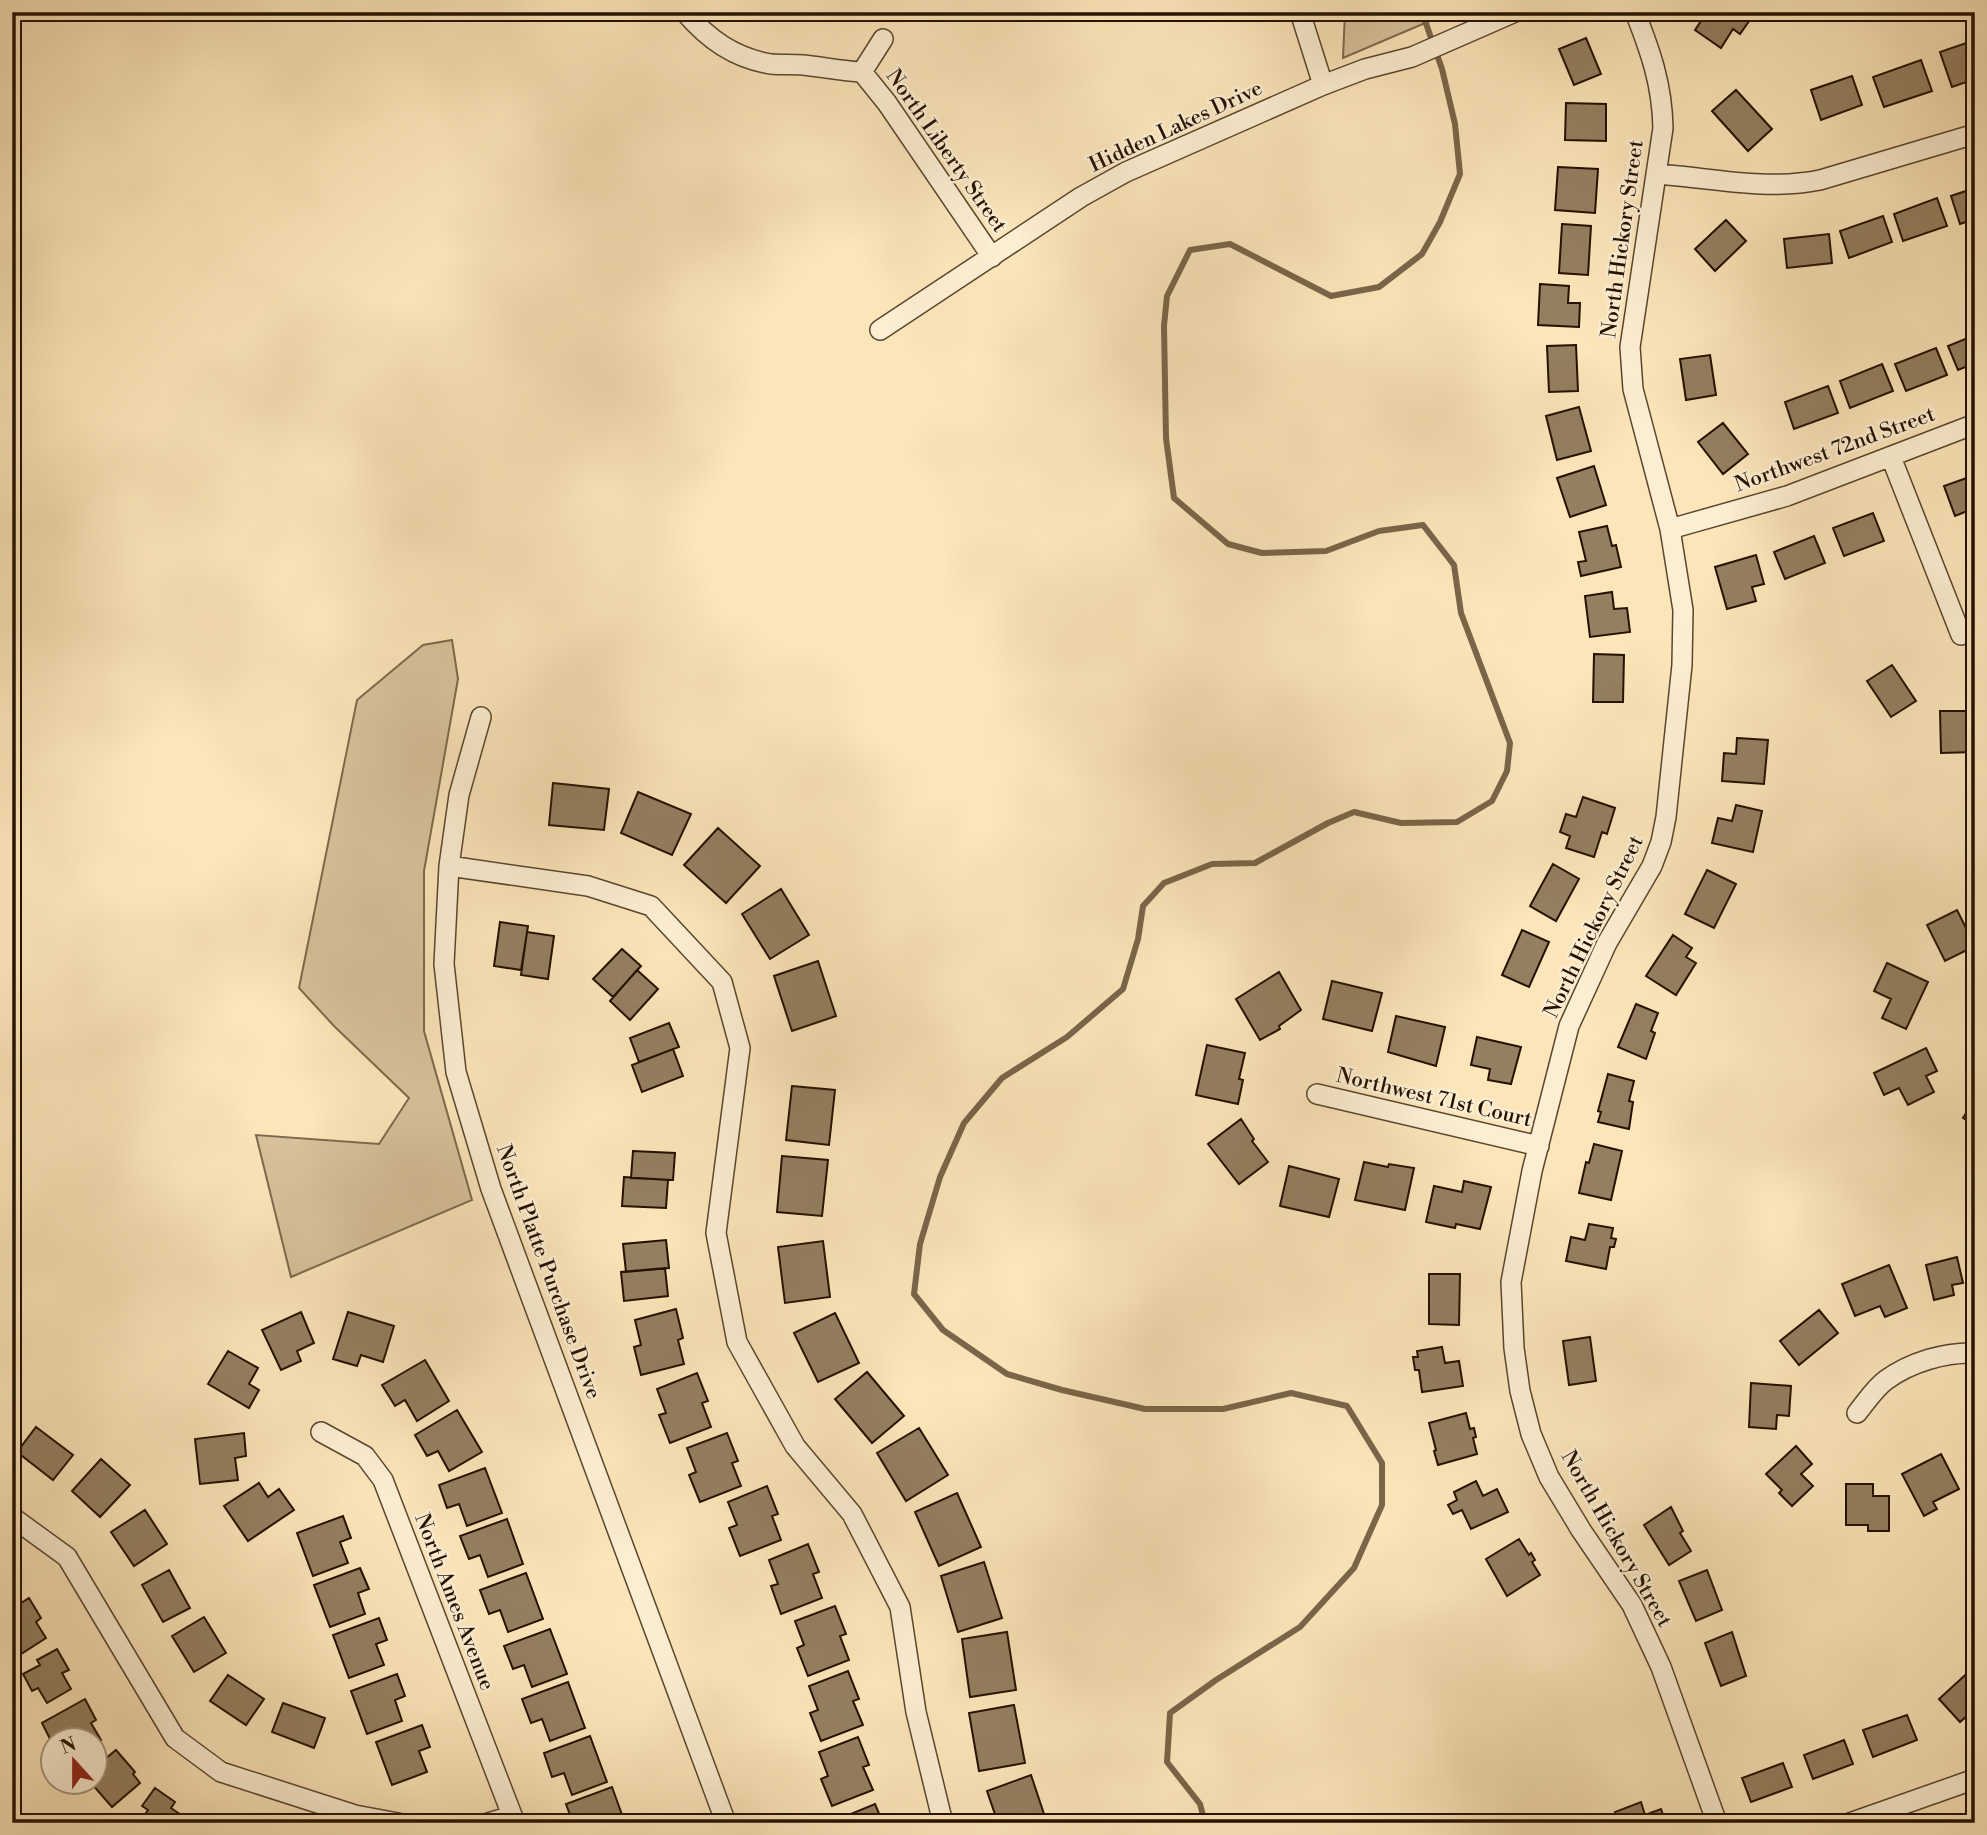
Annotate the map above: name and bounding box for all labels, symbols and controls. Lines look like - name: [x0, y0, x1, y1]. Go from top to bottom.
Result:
- street label: North Liberty Street: [880, 64, 1012, 238]
- street label: Hidden Lakes Drive: [1085, 75, 1267, 179]
- street label: North Hickory Street: [1596, 138, 1650, 340]
- street label: Northwest 72nd Street: [1731, 401, 1939, 498]
- street label: North Hickory Street: [1539, 831, 1650, 1022]
- street label: Northwest 71st Court: [1334, 1063, 1535, 1133]
- street label: North Platte Purchase Drive: [490, 1141, 606, 1403]
- street label: North Hickory Street: [1555, 1446, 1677, 1632]
- street label: North Ames Avenue: [408, 1510, 500, 1694]
- north arrow: [38, 1727, 108, 1797]
- text: N: [57, 1732, 80, 1760]

